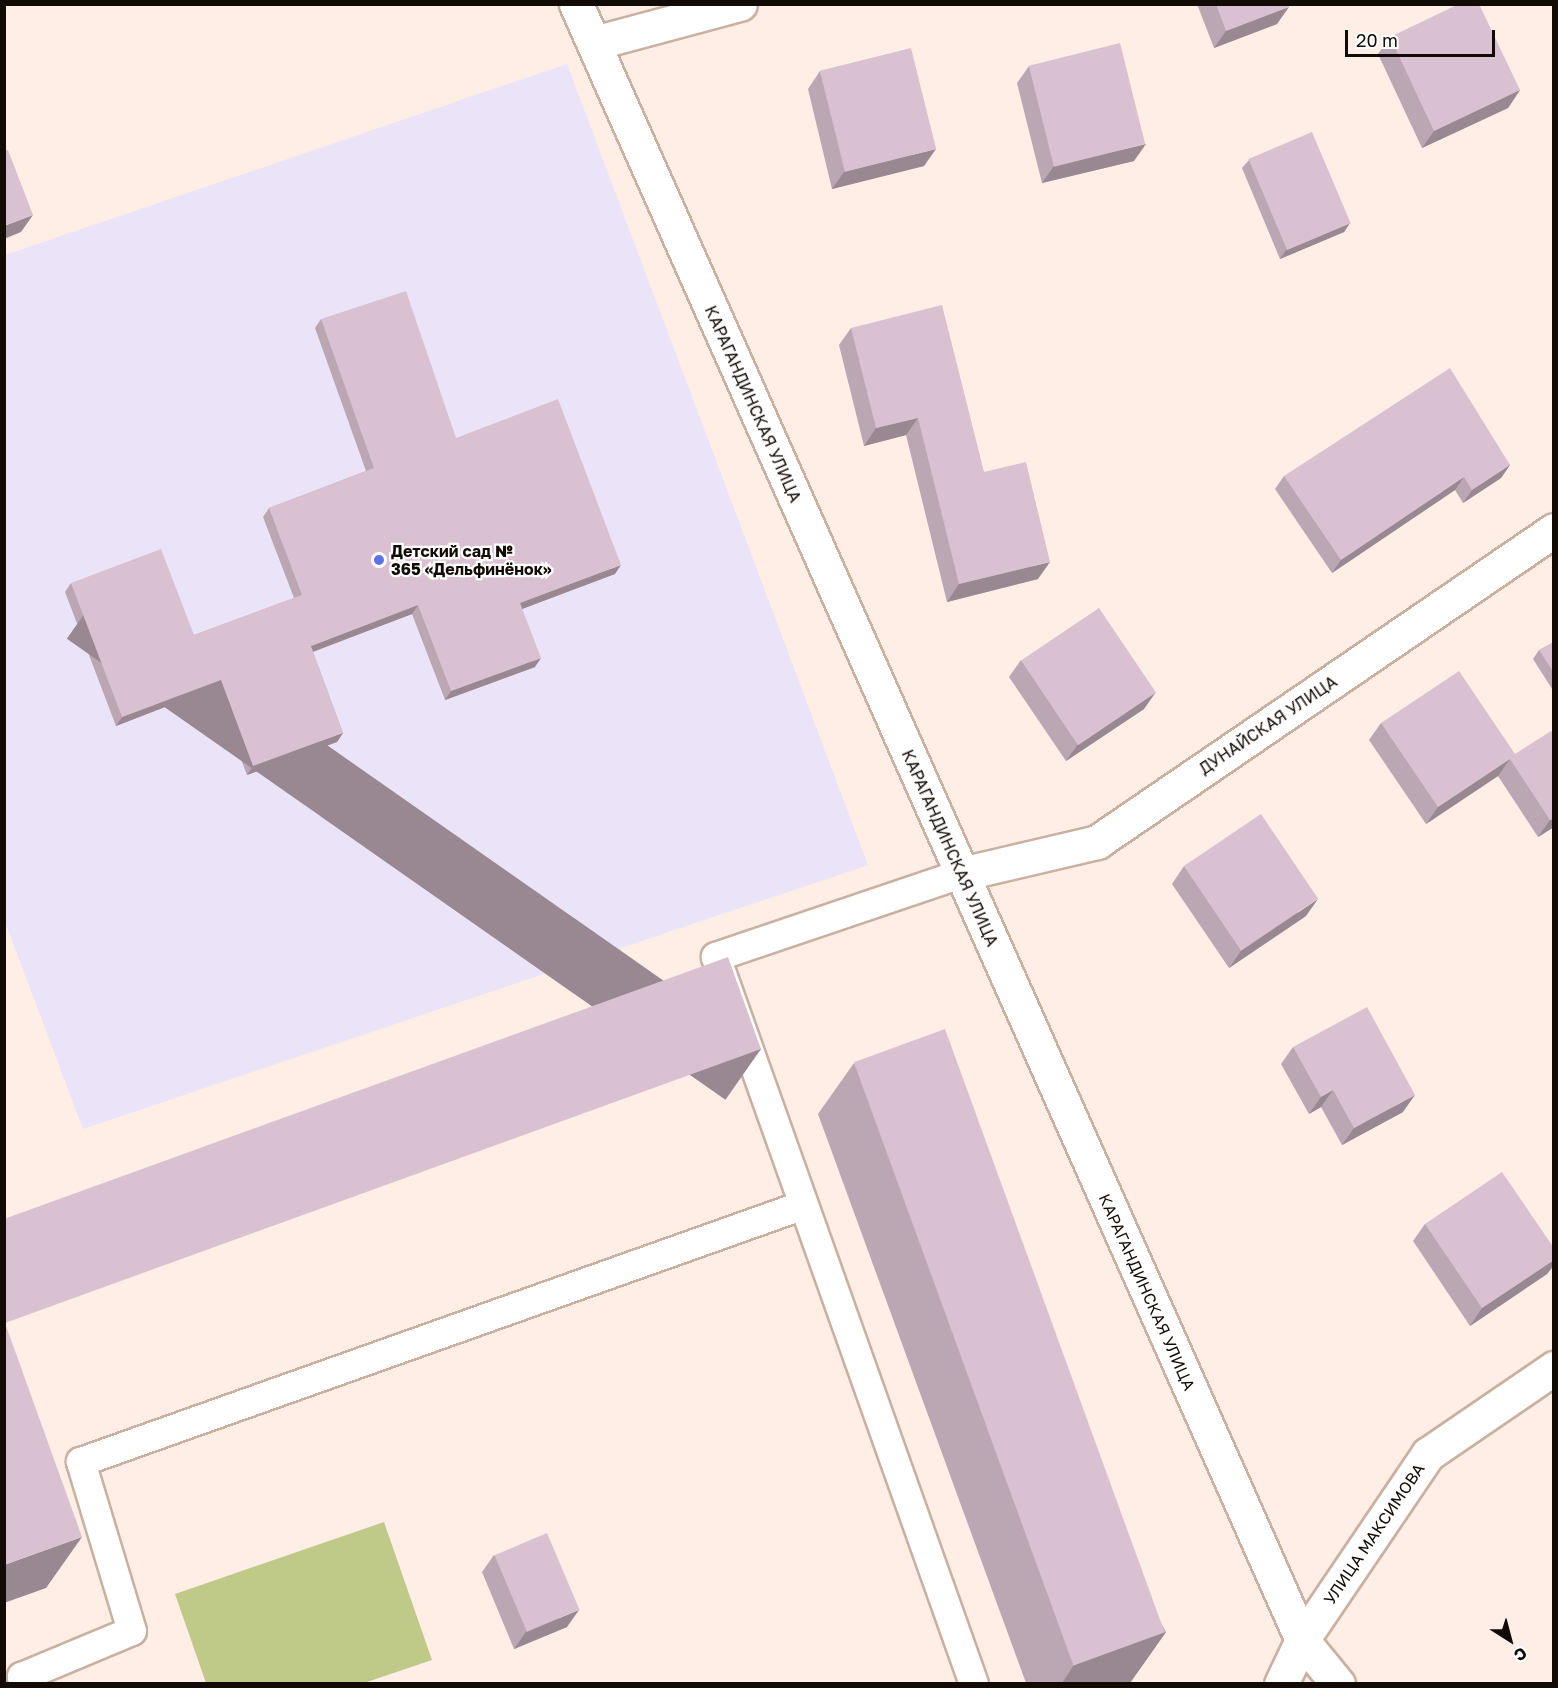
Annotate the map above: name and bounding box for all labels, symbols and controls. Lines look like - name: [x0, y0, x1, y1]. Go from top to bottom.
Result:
- scale bar: [1348, 18, 1498, 56]
- text: 20 m: [1356, 29, 1398, 51]
- street label: КАРАГАНДИНСКАЯ УЛИЦА: [701, 303, 805, 505]
- place label: Детский сад № 365 «Дельфинёнок»: [391, 541, 551, 579]
- marker: Детский сад № 365 «Дельфинёнок»: [372, 553, 386, 567]
- street label: ДУНАЙСКАЯ УЛИЦА: [1195, 672, 1341, 778]
- street label: КАРАГАНДИНСКАЯ УЛИЦА: [898, 747, 1002, 949]
- street label: КАРАГАНДИНСКАЯ УЛИЦА: [1095, 1191, 1199, 1393]
- street label: УЛИЦА МАКСИМОВА: [1320, 1460, 1428, 1608]
- north arrow: [1480, 1610, 1540, 1670]
- text: С: [1510, 1643, 1531, 1666]

